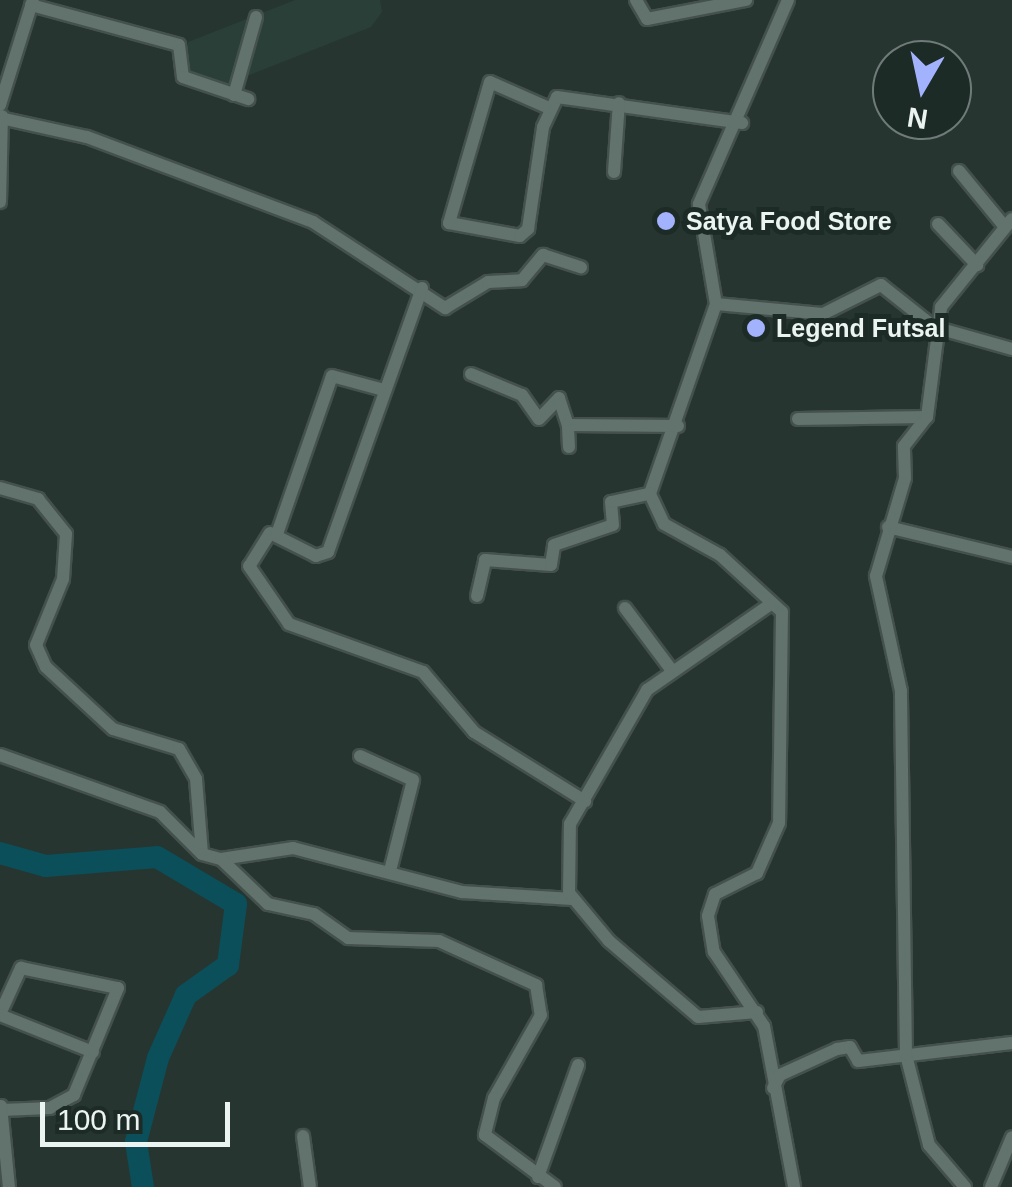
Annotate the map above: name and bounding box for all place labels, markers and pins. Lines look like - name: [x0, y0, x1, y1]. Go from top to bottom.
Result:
- place label: Satya Food Store: [686, 206, 892, 236]
- marker: Satya Food Store: [655, 210, 677, 232]
- place label: Legend Futsal: [776, 313, 945, 343]
- marker: Legend Futsal: [745, 317, 767, 339]

